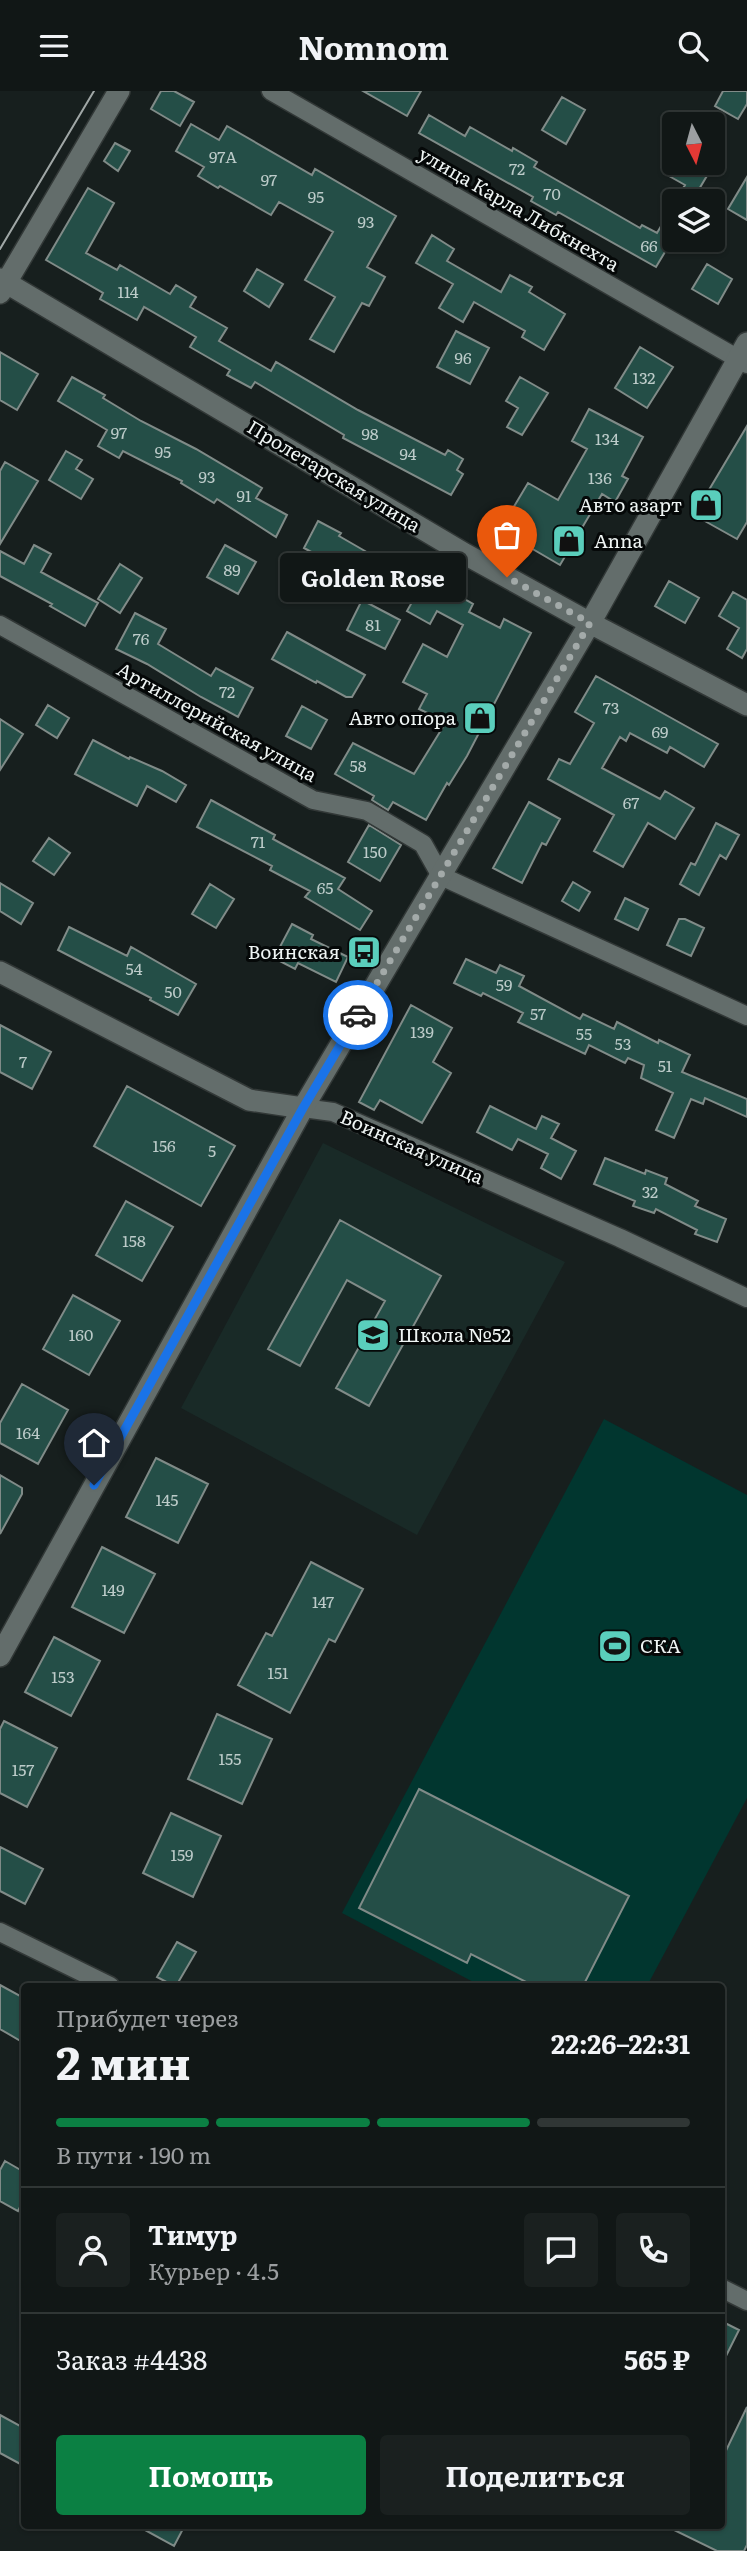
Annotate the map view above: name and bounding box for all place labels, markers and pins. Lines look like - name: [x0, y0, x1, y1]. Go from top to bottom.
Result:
- shop icon: Авто азарт: [687, 486, 725, 524]
- place label: Авто азарт: [579, 490, 682, 518]
- pin: [477, 505, 537, 577]
- shop icon: Anna: [550, 522, 588, 560]
- place label: Anna: [594, 526, 644, 554]
- callout: Golden Rose: [280, 553, 465, 601]
- shop icon: Авто опора: [461, 699, 499, 737]
- place label: Авто опора: [349, 703, 457, 731]
- bus stop icon: Воинская: [345, 933, 383, 971]
- place label: Воинская: [248, 937, 340, 965]
- school or university icon: Школа №52: [354, 1316, 392, 1354]
- place label: Школа №52: [398, 1320, 511, 1348]
- pin: [64, 1413, 124, 1485]
- sports icon: СКА: [596, 1627, 634, 1665]
- place label: СКА: [640, 1631, 681, 1659]

